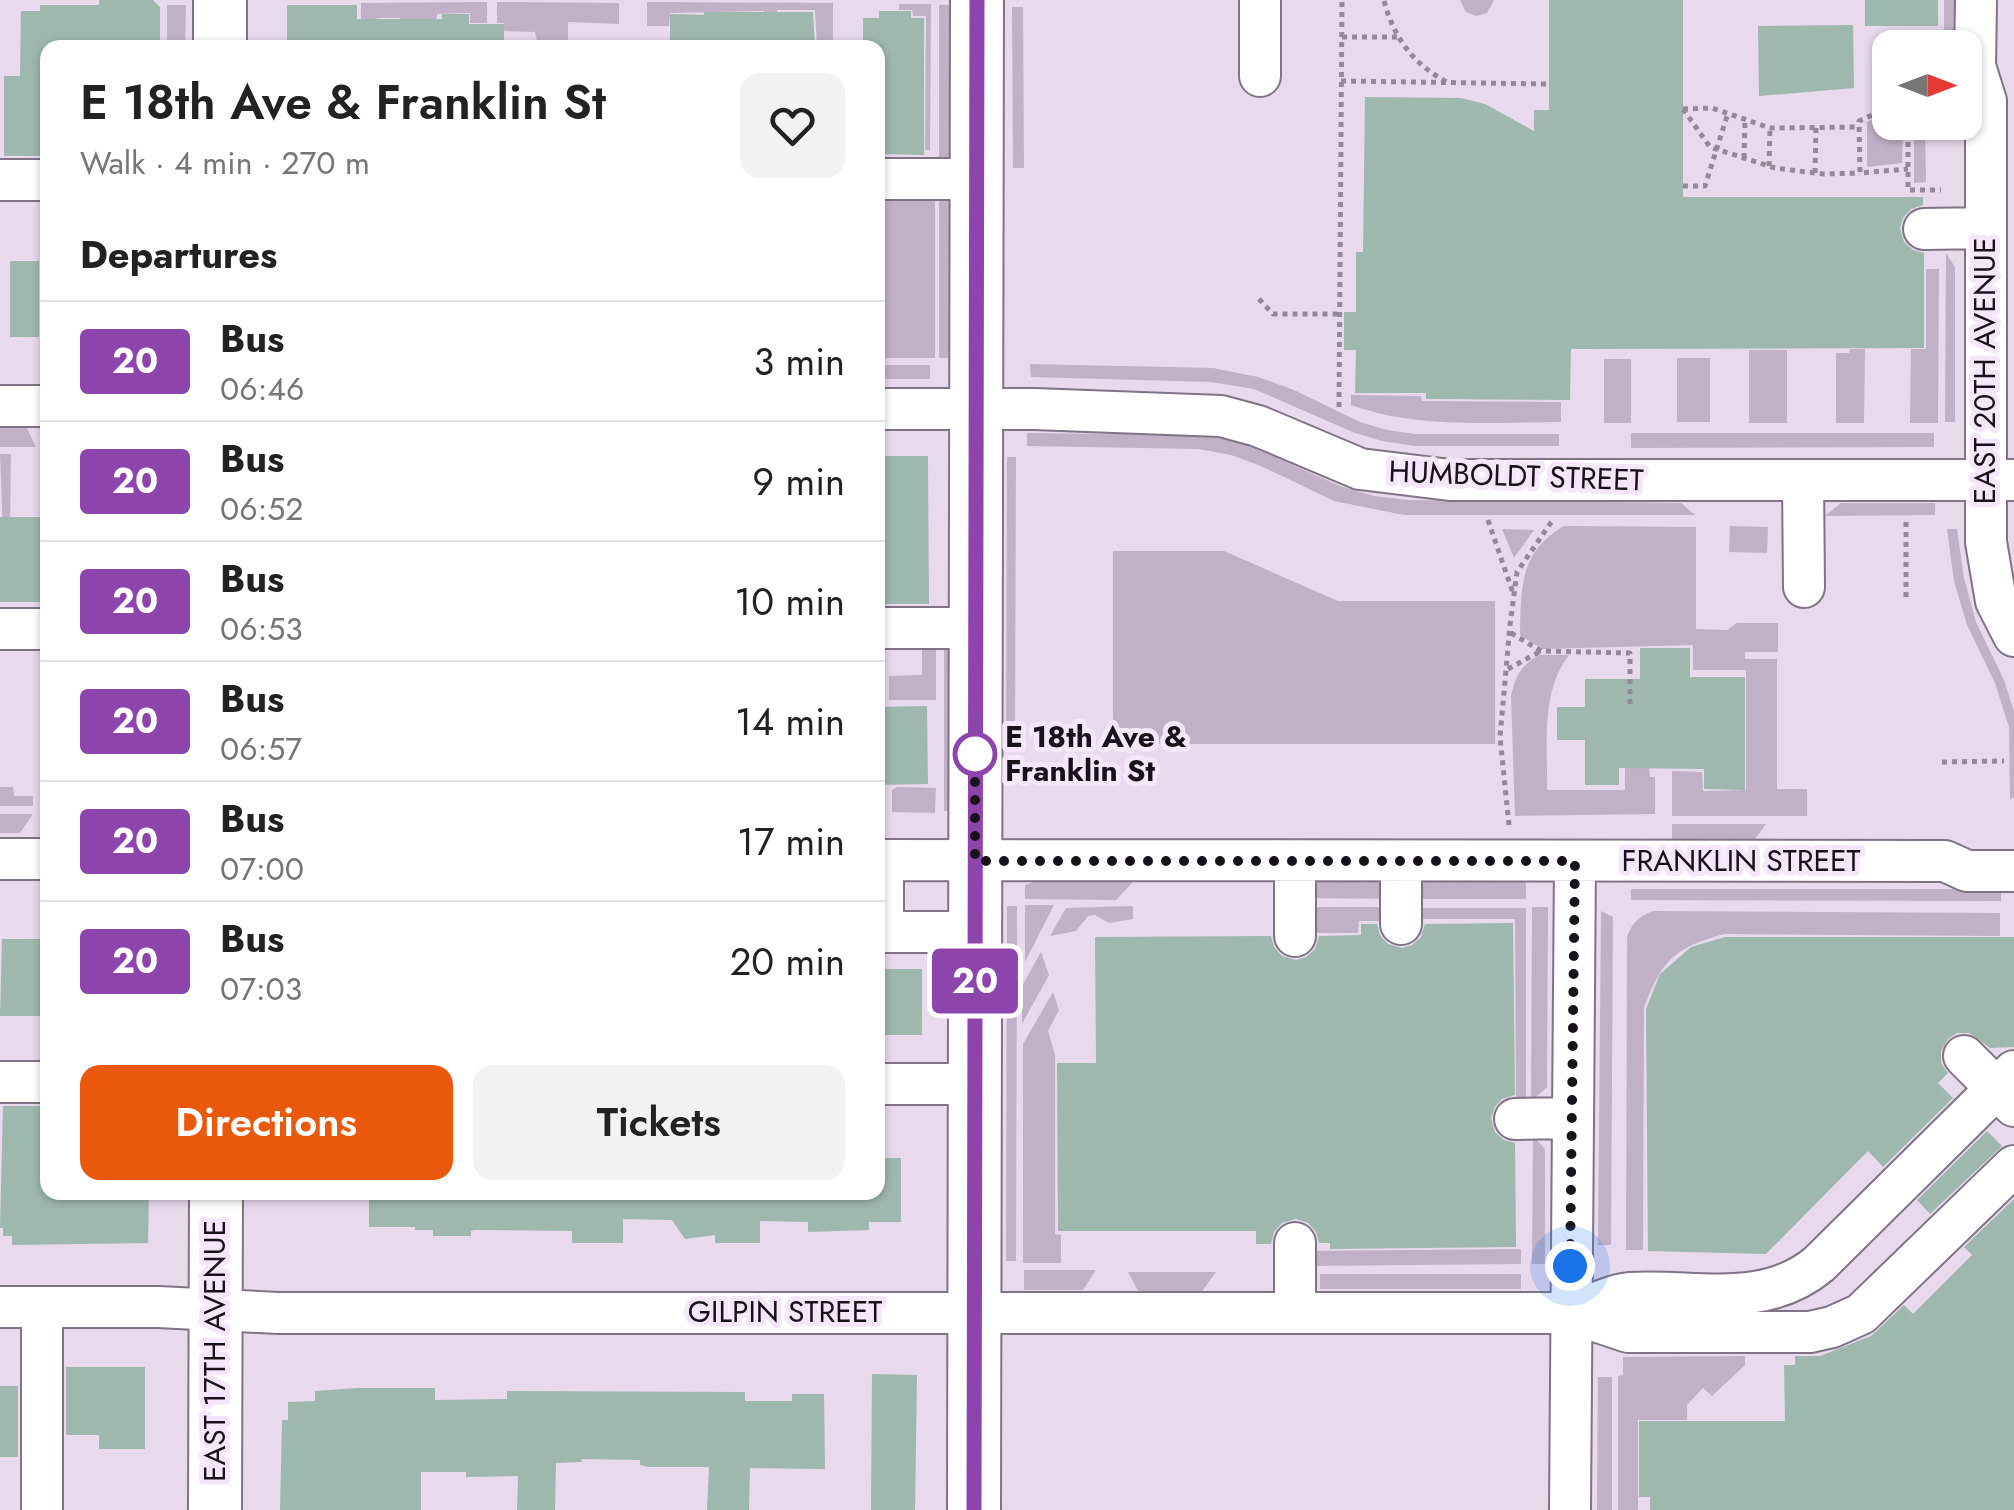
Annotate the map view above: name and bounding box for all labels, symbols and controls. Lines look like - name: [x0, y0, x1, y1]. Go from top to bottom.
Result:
- north arrow: [1872, 30, 1982, 140]
- map controls: [1872, 30, 1982, 140]
- text: E 18th Ave & Franklin St: [80, 68, 606, 137]
- button: heart: [740, 73, 845, 178]
- text: Walk · 4 min · 270 m: [80, 140, 370, 186]
- text: Departures: [80, 227, 277, 282]
- street label: EAST 20TH AVENUE: [1963, 238, 2006, 504]
- text: Bus: [220, 311, 284, 366]
- text: 3 min: [753, 334, 845, 389]
- text: 20: [112, 336, 158, 386]
- text: 06:46: [220, 366, 304, 412]
- text: Bus: [220, 431, 284, 486]
- street label: HUMBOLDT STREET: [1388, 450, 1644, 501]
- text: 9 min: [752, 454, 845, 509]
- text: 20: [112, 456, 158, 506]
- text: 06:52: [220, 486, 304, 532]
- text: Bus: [220, 551, 284, 606]
- text: 10 min: [734, 574, 845, 629]
- text: 20: [112, 576, 158, 626]
- text: 06:53: [220, 606, 303, 652]
- text: Bus: [220, 671, 284, 726]
- text: 14 min: [735, 694, 845, 749]
- text: 20: [112, 696, 158, 746]
- place label: E 18th Ave & Franklin St: [1005, 715, 1187, 792]
- text: 06:57: [220, 726, 302, 772]
- marker: E 18th Ave & Franklin St: [954, 733, 996, 775]
- text: Bus: [220, 791, 284, 846]
- text: 17 min: [737, 814, 845, 869]
- text: 20: [112, 816, 158, 866]
- street label: FRANKLIN STREET: [1621, 839, 1861, 882]
- text: 07:00: [220, 846, 304, 892]
- text: Bus: [220, 911, 284, 966]
- text: 20 min: [730, 934, 845, 989]
- text: 20: [112, 936, 158, 986]
- line badge: 20: [930, 948, 1020, 1014]
- text: 20: [952, 956, 998, 1006]
- text: 07:03: [220, 966, 302, 1012]
- button: Directions: [80, 1065, 453, 1180]
- button: Tickets: [473, 1065, 845, 1180]
- street label: EAST 17TH AVENUE: [193, 1220, 236, 1482]
- your location: [1545, 1241, 1595, 1291]
- street label: GILPIN STREET: [688, 1290, 882, 1333]

